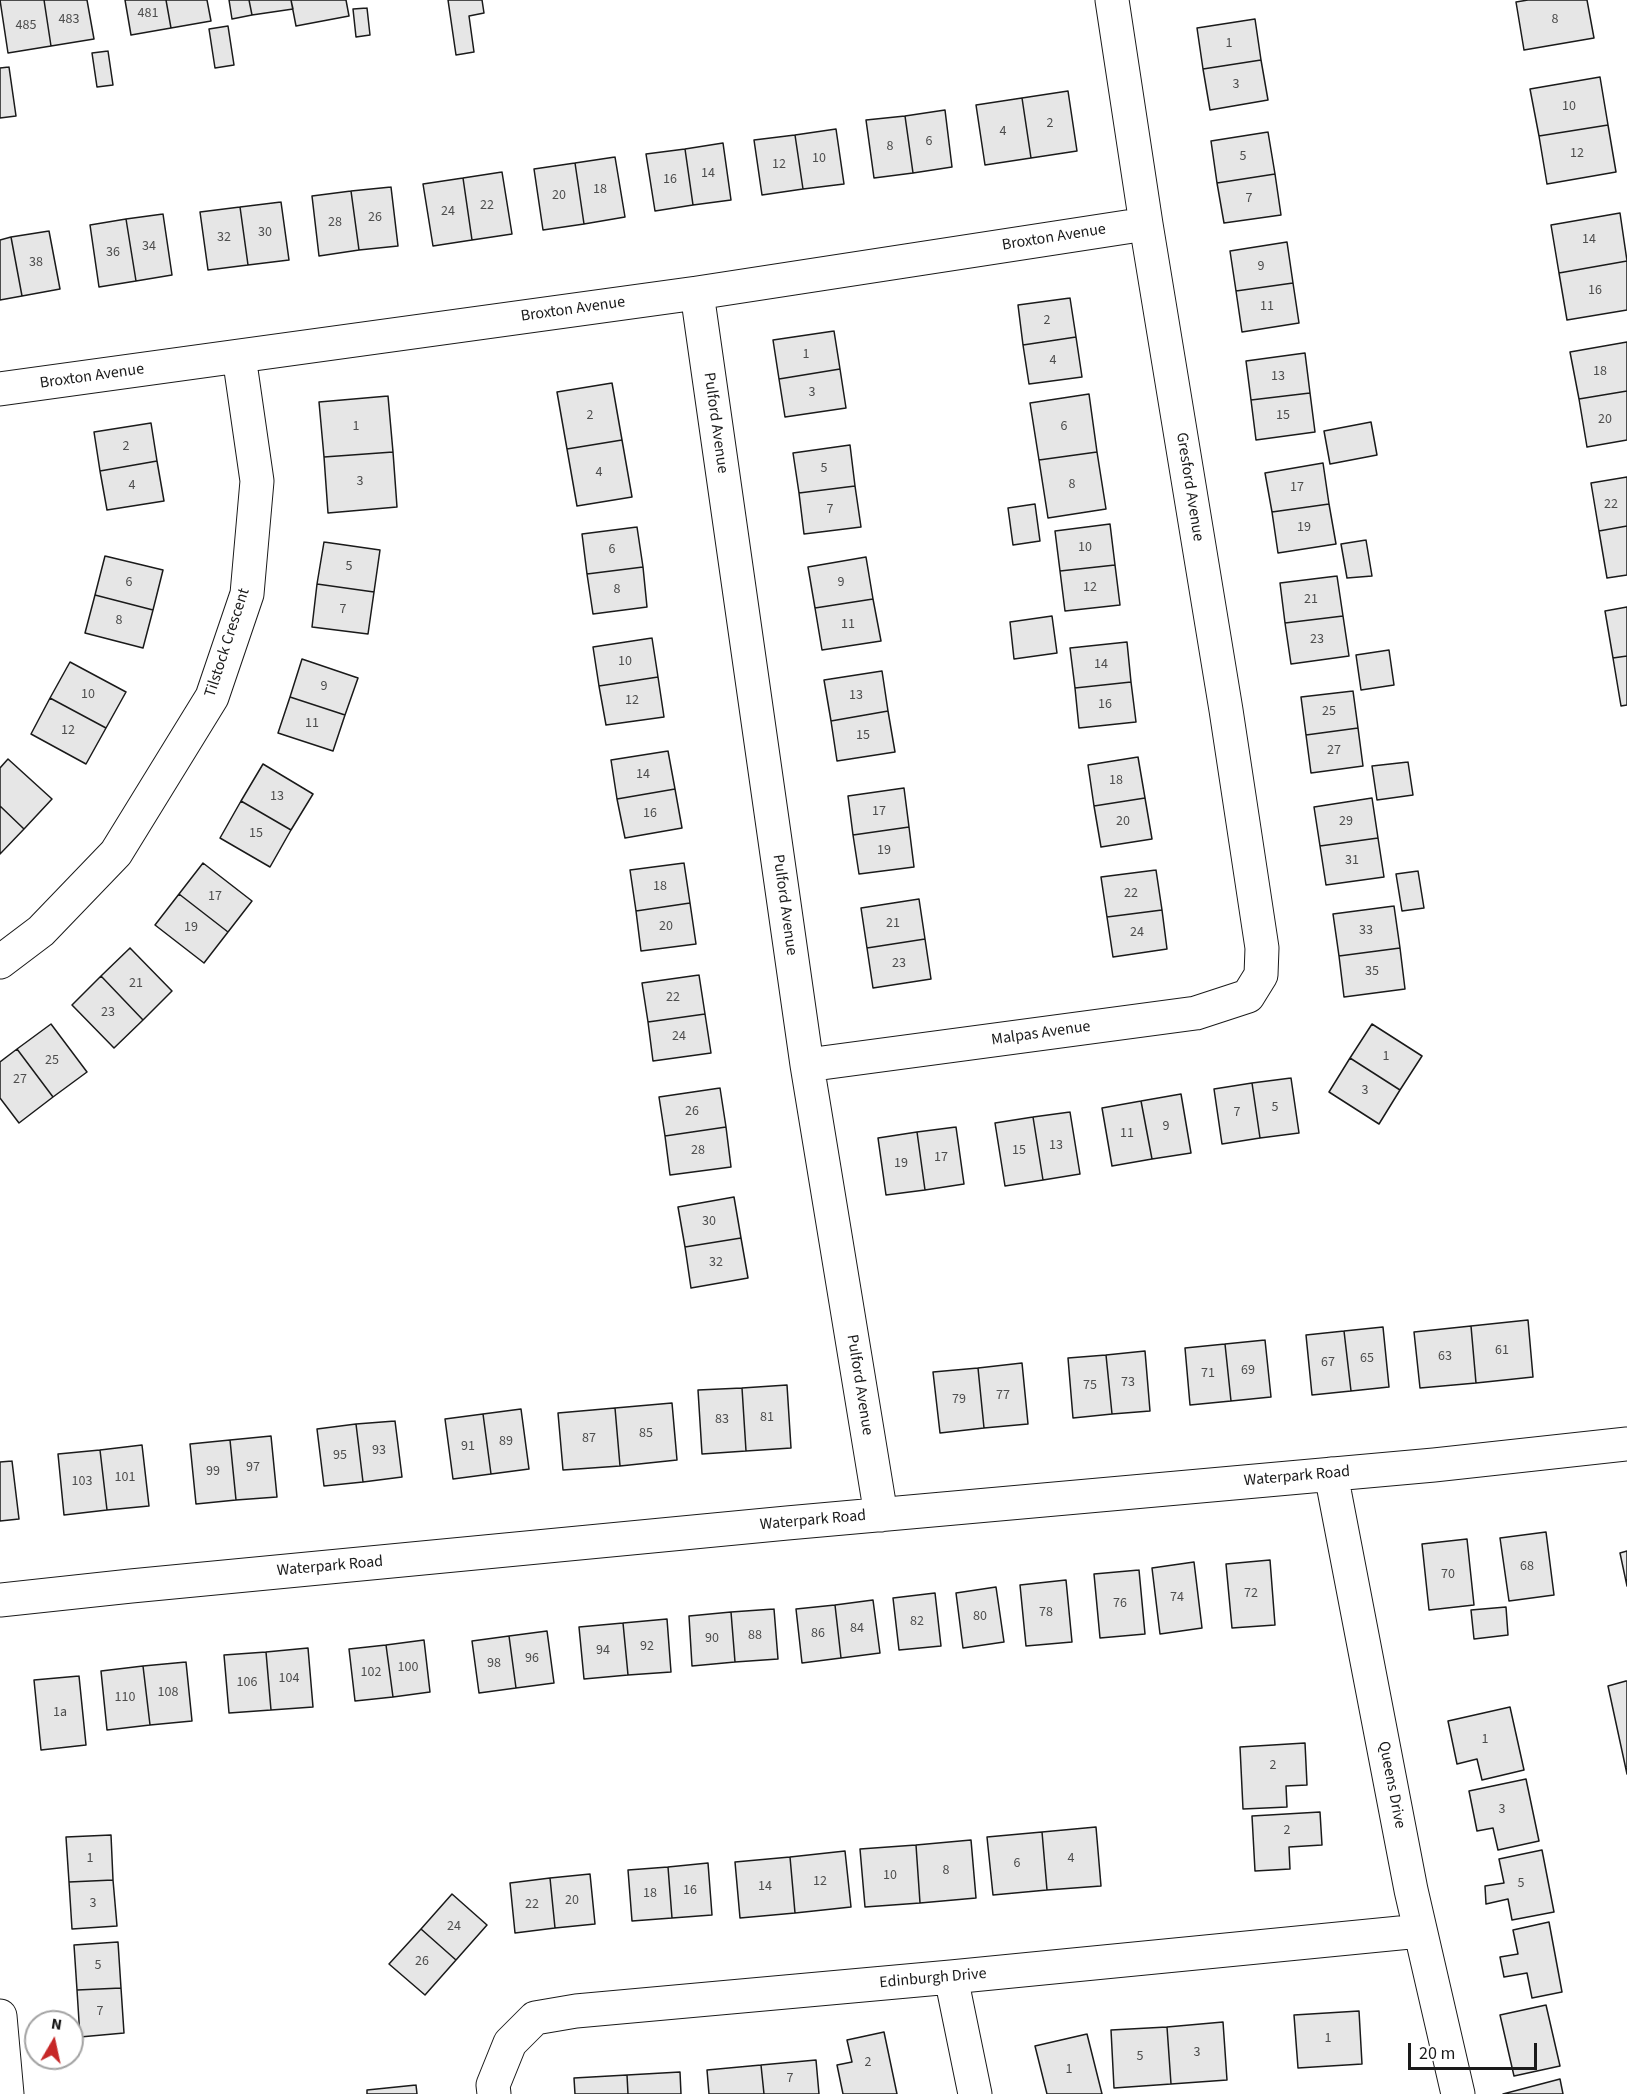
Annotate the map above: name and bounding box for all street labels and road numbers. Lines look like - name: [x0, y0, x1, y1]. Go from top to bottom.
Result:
- street label: Broxton Avenue: [1001, 220, 1107, 256]
- street label: Broxton Avenue: [520, 293, 626, 327]
- street label: Broxton Avenue: [39, 360, 145, 394]
- street label: Pulford Avenue: [698, 371, 732, 475]
- street label: Gresford Avenue: [1171, 431, 1207, 543]
- street label: Tilstock Crescent: [201, 586, 255, 700]
- street label: Pulford Avenue: [767, 853, 801, 957]
- street label: Malpas Avenue: [990, 1018, 1092, 1050]
- street label: Pulford Avenue: [842, 1333, 876, 1437]
- street label: Waterpark Road: [1243, 1463, 1351, 1491]
- street label: Waterpark Road: [759, 1507, 867, 1535]
- street label: Waterpark Road: [276, 1553, 384, 1581]
- street label: Queens Drive: [1373, 1740, 1409, 1830]
- street label: Edinburgh Drive: [879, 1965, 987, 1993]

